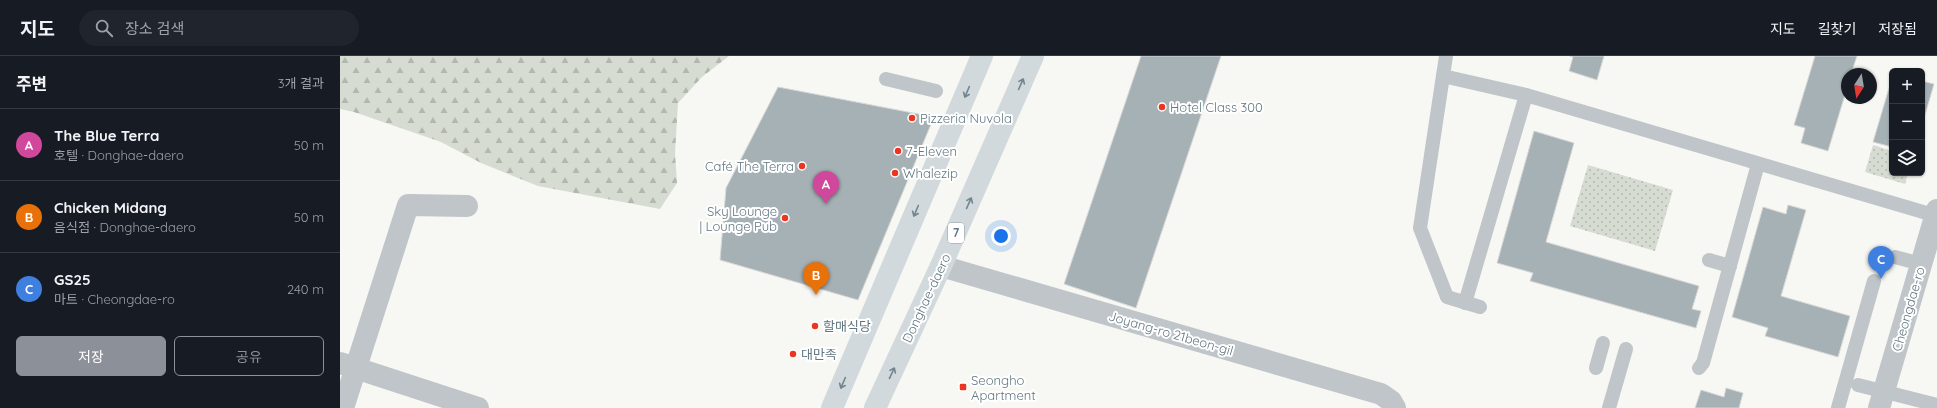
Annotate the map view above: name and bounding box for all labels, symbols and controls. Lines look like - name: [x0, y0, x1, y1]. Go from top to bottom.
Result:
- search box: [79, 10, 359, 46]
- text: 지도: [20, 17, 55, 41]
- icon: search: [93, 17, 115, 39]
- text: 장소 검색: [125, 19, 184, 38]
- text: 지도: [1770, 20, 1796, 38]
- text: 길찾기: [1818, 20, 1856, 38]
- text: 저장됨: [1878, 20, 1917, 38]
- north arrow: [1841, 68, 1877, 104]
- map controls: [1889, 68, 1925, 176]
- button: +: [1889, 68, 1925, 104]
- text: 주변: [16, 73, 47, 94]
- text: 3개 결과: [278, 75, 324, 91]
- one-way arrow: [1017, 79, 1025, 91]
- one-way arrow: [963, 85, 970, 97]
- place label: Hotel Class 300: [1170, 99, 1263, 115]
- marker: Hotel Class 300: [1157, 102, 1167, 112]
- button: −: [1889, 104, 1925, 140]
- place label: Pizzeria Nuvola: [920, 110, 1012, 126]
- marker: Pizzeria Nuvola: [907, 113, 917, 123]
- text: The Blue Terra: [54, 126, 160, 145]
- text: A: [25, 137, 33, 153]
- text: 50 m: [294, 137, 324, 153]
- button: layers: [1889, 140, 1925, 176]
- place label: 7-Eleven: [906, 143, 957, 159]
- marker: 7-Eleven: [893, 146, 903, 156]
- text: 호텔 · Donghae-daero: [54, 147, 184, 163]
- place label: Café The Terra: [705, 158, 794, 174]
- marker: Café The Terra: [797, 161, 807, 171]
- place label: Whalezip: [903, 165, 958, 181]
- marker: Whalezip: [890, 168, 900, 178]
- pin: A: [813, 171, 839, 204]
- text: Chicken Midang: [54, 198, 167, 217]
- one-way arrow: [965, 198, 973, 210]
- place label: Sky Lounge | Lounge Pub: [699, 203, 777, 234]
- one-way arrow: [912, 205, 919, 217]
- text: B: [25, 209, 33, 225]
- text: 50 m: [294, 209, 324, 225]
- marker: Sky Lounge | Lounge Pub: [780, 213, 790, 223]
- text: 음식점 · Donghae-daero: [54, 219, 196, 235]
- road number: 7: [948, 223, 964, 243]
- your location: [991, 226, 1011, 246]
- pin: C: [1868, 246, 1894, 279]
- street label: Donghae-daero: [898, 251, 954, 345]
- pin: B: [803, 262, 829, 295]
- street label: Cheongdae-ro: [1888, 265, 1928, 353]
- text: GS25: [54, 270, 91, 289]
- text: C: [25, 281, 33, 297]
- text: 240 m: [287, 281, 324, 297]
- text: 마트 · Cheongdae-ro: [54, 291, 175, 307]
- street label: Joyang-ro 21beon-gil: [1107, 308, 1235, 358]
- place label: 할매식당: [823, 318, 871, 334]
- marker: 할매식당: [810, 321, 820, 331]
- button: 저장: [16, 336, 166, 376]
- button: 공유: [174, 336, 324, 376]
- place label: 대만족: [801, 346, 837, 362]
- marker: 대만족: [788, 349, 798, 359]
- one-way arrow: [889, 367, 896, 379]
- place label: Seongho Apartment: [971, 372, 1036, 403]
- one-way arrow: [839, 376, 846, 388]
- marker: Seongho Apartment: [958, 382, 968, 392]

